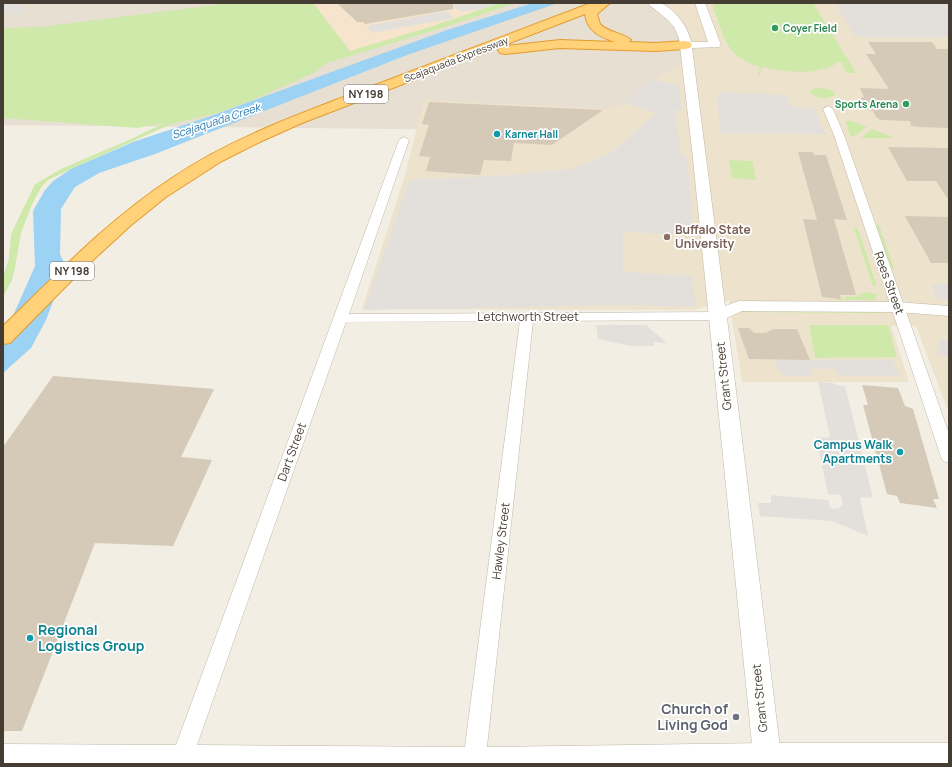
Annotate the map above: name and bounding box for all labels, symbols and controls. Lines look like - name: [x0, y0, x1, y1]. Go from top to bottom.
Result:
- place label: Coyer Field: [783, 21, 837, 35]
- marker: Coyer Field: [770, 23, 780, 33]
- street label: Scajaquada Expressway: [402, 32, 511, 85]
- road number: NY 198: [344, 85, 388, 103]
- place label: Sports Arena: [835, 97, 898, 111]
- water label: Scajaquada Creek: [170, 99, 263, 142]
- marker: Sports Arena: [901, 99, 911, 109]
- place label: Karner Hall: [505, 127, 558, 141]
- marker: Karner Hall: [492, 129, 502, 139]
- place label: Buffalo State University: [675, 221, 751, 252]
- marker: Buffalo State University: [662, 232, 672, 242]
- street label: Rees Street: [870, 249, 909, 317]
- road number: NY 198: [50, 262, 94, 280]
- street label: Letchworth Street: [477, 308, 579, 325]
- street label: Grant Street: [711, 341, 736, 411]
- street label: Dart Street: [273, 420, 310, 484]
- place label: Campus Walk Apartments: [814, 436, 893, 467]
- marker: Campus Walk Apartments: [895, 447, 905, 457]
- street label: Hawley Street: [487, 501, 514, 580]
- place label: Regional Logistics Group: [38, 620, 145, 655]
- marker: Regional Logistics Group: [25, 633, 35, 643]
- street label: Grant Street: [747, 663, 772, 733]
- place label: Church of Living God: [657, 699, 729, 734]
- marker: Church of Living God: [731, 712, 741, 722]

